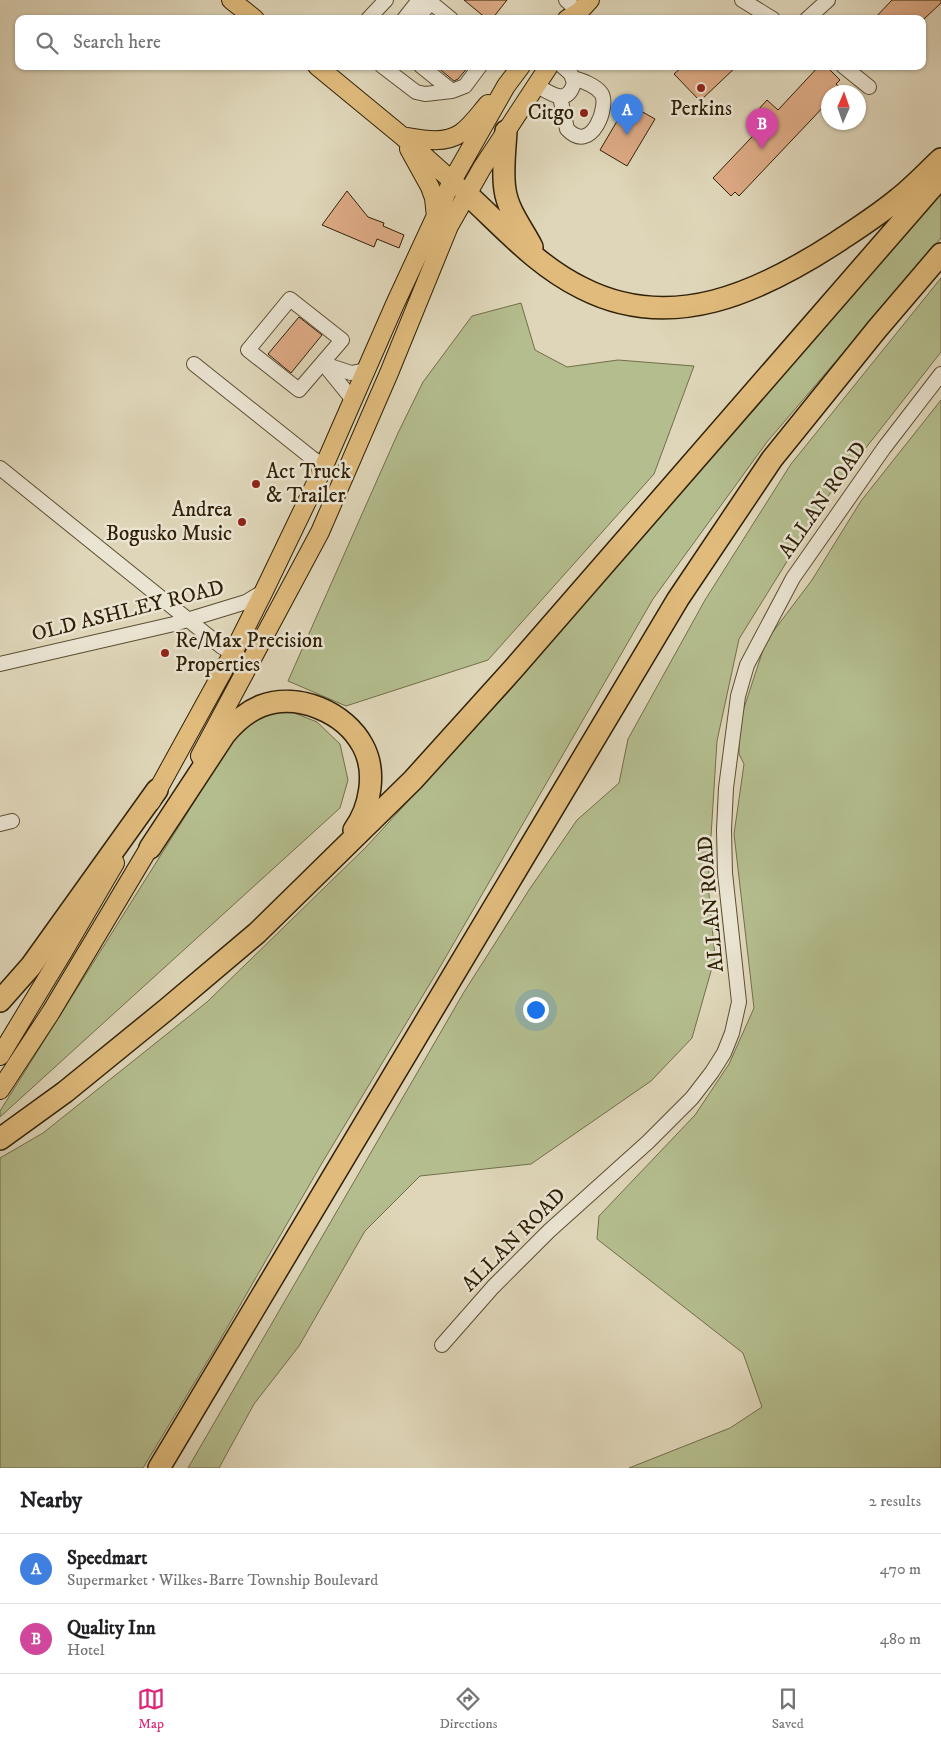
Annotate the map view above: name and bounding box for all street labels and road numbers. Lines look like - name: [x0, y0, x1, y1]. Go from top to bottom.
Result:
- street label: ALLAN ROAD: [773, 437, 873, 563]
- street label: OLD ASHLEY ROAD: [29, 575, 227, 647]
- street label: ALLAN ROAD: [692, 835, 730, 973]
- street label: ALLAN ROAD: [457, 1183, 571, 1297]

